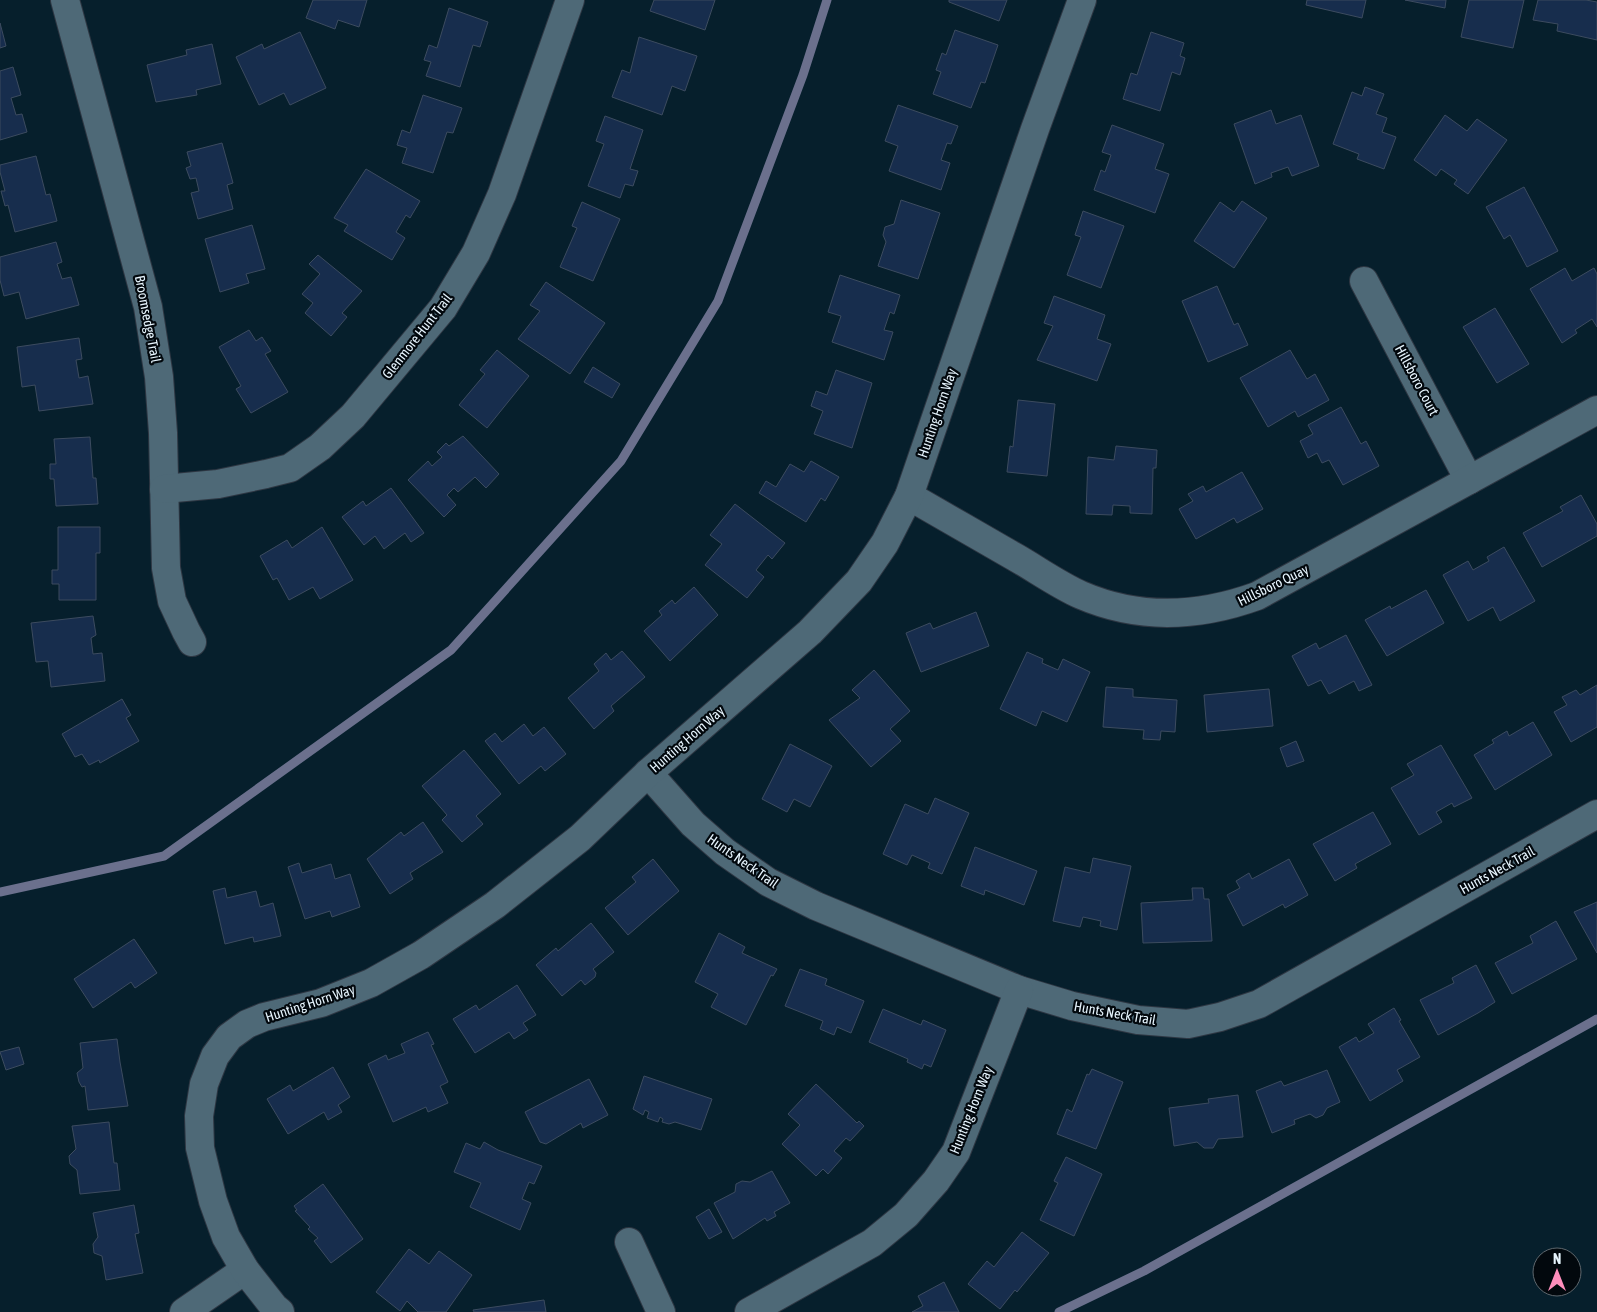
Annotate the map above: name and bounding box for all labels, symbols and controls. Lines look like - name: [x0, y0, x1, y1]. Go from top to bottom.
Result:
- street label: Broomsedge Trail: [132, 274, 164, 364]
- street label: Glenmore Hunt Trail: [379, 290, 455, 382]
- street label: Hillsboro Court: [1392, 342, 1442, 418]
- street label: Hunting Horn Way: [914, 366, 960, 460]
- street label: Hillsboro Quay: [1235, 561, 1311, 609]
- street label: Hunting Horn Way: [647, 702, 728, 776]
- street label: Hunts Neck Trail: [704, 831, 782, 892]
- street label: Hunts Neck Trail: [1457, 843, 1537, 897]
- street label: Hunting Horn Way: [263, 981, 357, 1025]
- street label: Hunts Neck Trail: [1073, 998, 1158, 1028]
- street label: Hunting Horn Way: [946, 1064, 996, 1156]
- north arrow: [1532, 1247, 1582, 1297]
- text: N: [1553, 1251, 1561, 1267]

